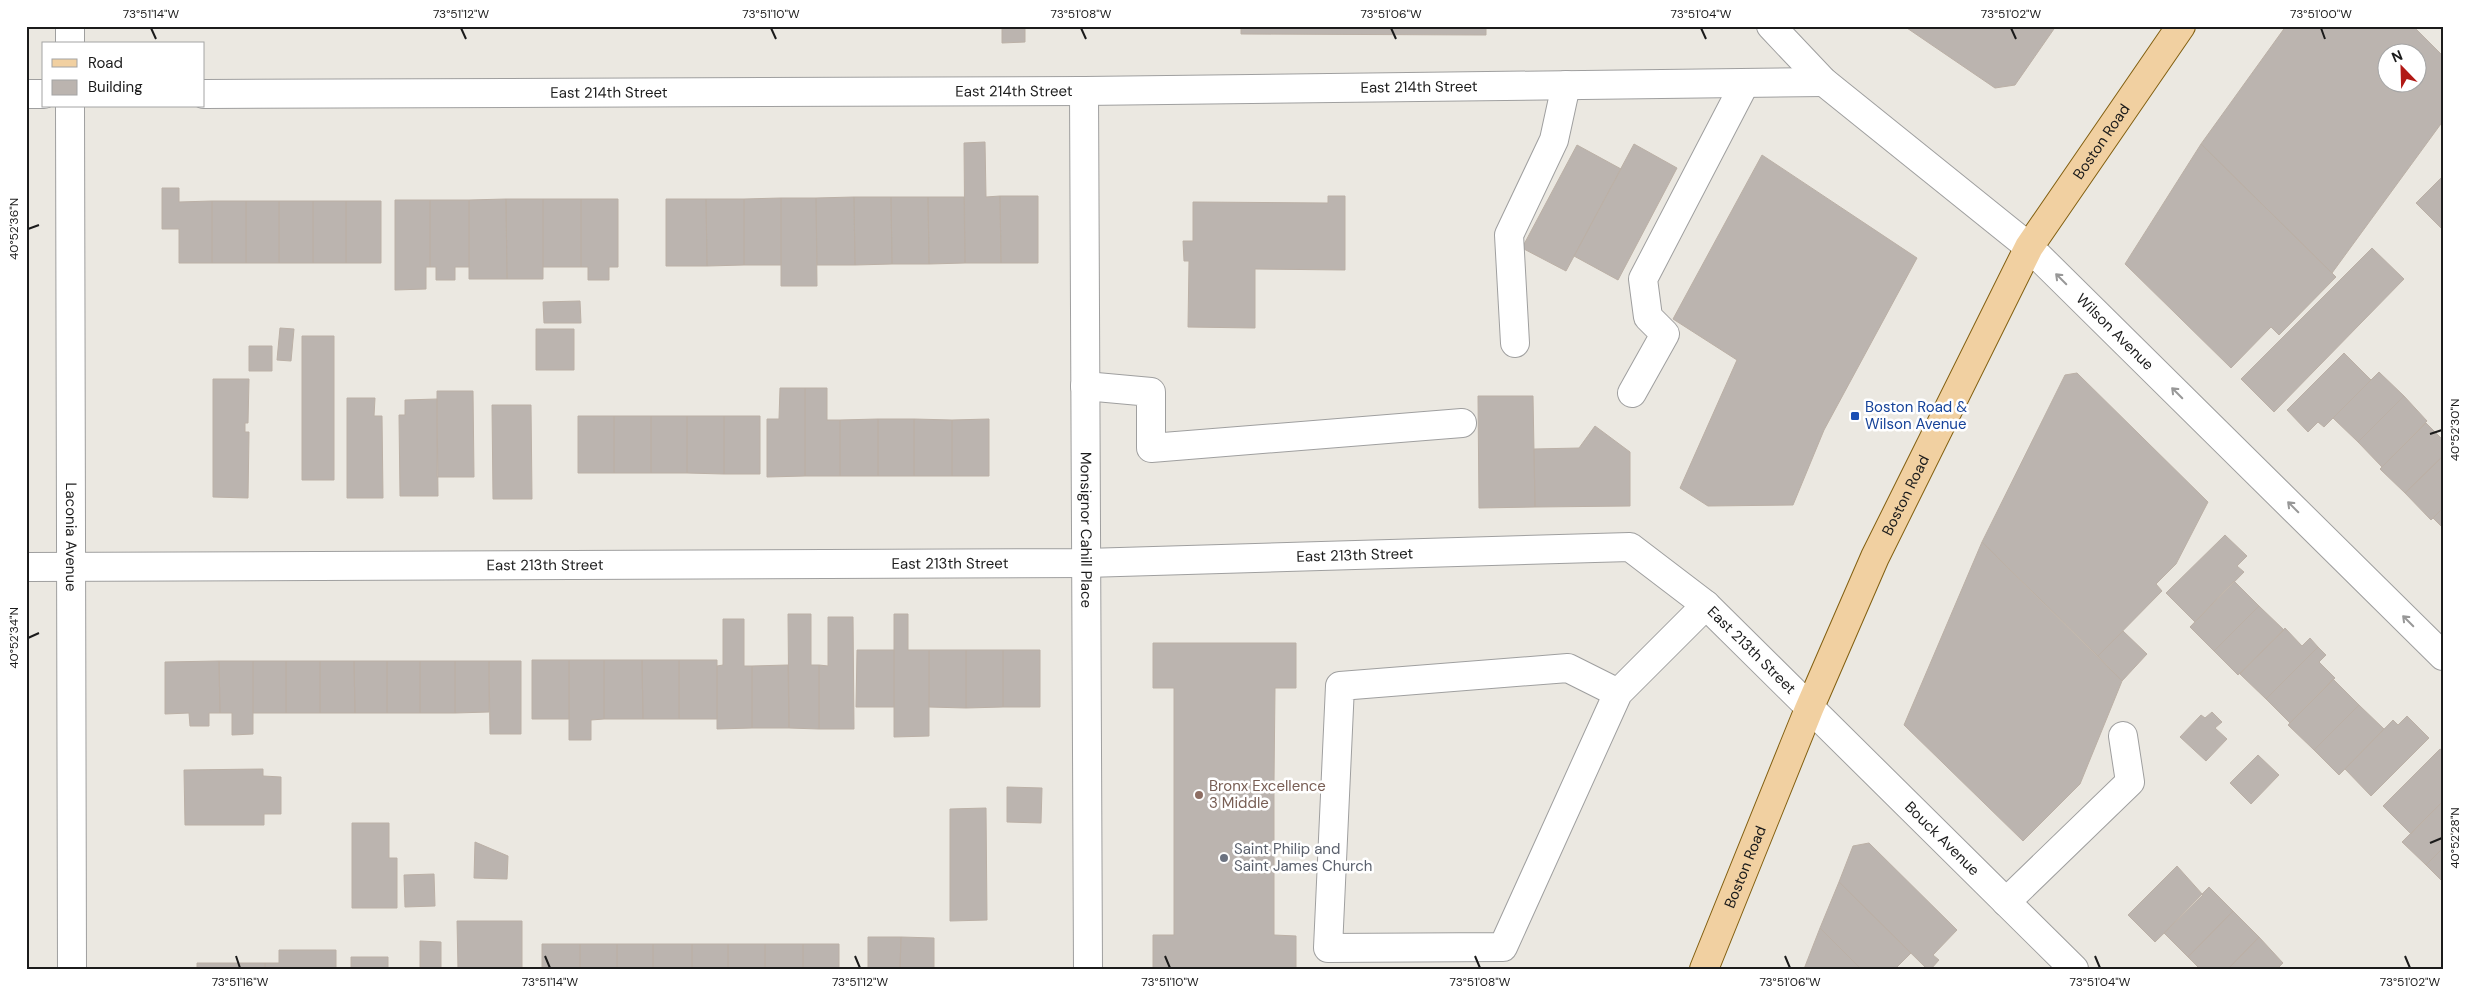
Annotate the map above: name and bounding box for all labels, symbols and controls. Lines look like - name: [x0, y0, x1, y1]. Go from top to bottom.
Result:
- text: 73°51'14"W: [123, 6, 180, 22]
- text: 73°51'12"W: [433, 6, 489, 22]
- text: 73°51'10"W: [742, 6, 800, 22]
- text: 73°51'08"W: [1051, 6, 1112, 22]
- text: 73°51'06"W: [1360, 6, 1422, 22]
- text: 73°51'04"W: [1671, 6, 1732, 22]
- text: 73°51'02"W: [1981, 6, 2042, 22]
- text: 73°51'00"W: [2290, 6, 2352, 22]
- legend: [42, 42, 205, 108]
- north arrow: [2376, 42, 2426, 92]
- text: N: [2389, 46, 2405, 66]
- text: Road: [88, 53, 123, 73]
- street label: East 214th Street: [1360, 76, 1478, 98]
- text: Building: [88, 77, 143, 97]
- street label: East 214th Street: [955, 81, 1073, 101]
- street label: East 214th Street: [550, 82, 668, 103]
- street label: Boston Road: [2068, 100, 2134, 183]
- text: 40°52'36"N: [6, 198, 22, 260]
- one-way arrow: [2056, 273, 2068, 285]
- street label: Wilson Avenue: [2072, 289, 2158, 375]
- one-way arrow: [2171, 387, 2183, 399]
- place label: Boston Road & Wilson Avenue: [1865, 397, 1967, 434]
- text: 40°52'30"N: [2447, 399, 2463, 461]
- marker: Boston Road & Wilson Avenue: [1849, 410, 1861, 422]
- street label: Monsignor Cahill Place: [1076, 452, 1096, 608]
- street label: Boston Road: [1877, 452, 1934, 539]
- street label: Laconia Avenue: [61, 482, 81, 592]
- one-way arrow: [2286, 501, 2299, 513]
- street label: East 213th Street: [1296, 543, 1414, 567]
- street label: East 213th Street: [891, 553, 1009, 574]
- street label: East 213th Street: [486, 555, 604, 575]
- street label: East 213th Street: [1703, 602, 1800, 698]
- text: 40°52'34"N: [6, 607, 22, 669]
- one-way arrow: [2402, 615, 2414, 627]
- place label: Bronx Excellence 3 Middle: [1209, 776, 1326, 813]
- marker: Bronx Excellence 3 Middle: [1193, 789, 1205, 801]
- street label: Bouck Avenue: [1900, 797, 1984, 880]
- text: 40°52'28"N: [2447, 807, 2463, 869]
- street label: Boston Road: [1720, 823, 1771, 911]
- place label: Saint Philip and Saint James Church: [1234, 839, 1372, 876]
- marker: Saint Philip and Saint James Church: [1218, 852, 1230, 864]
- text: 73°51'16"W: [212, 974, 269, 990]
- text: 73°51'14"W: [522, 974, 579, 990]
- text: 73°51'12"W: [832, 974, 888, 990]
- text: 73°51'10"W: [1141, 974, 1199, 990]
- text: 73°51'08"W: [1450, 974, 1511, 990]
- text: 73°51'06"W: [1759, 974, 1821, 990]
- text: 73°51'04"W: [2070, 974, 2131, 990]
- text: 73°51'02"W: [2380, 974, 2441, 990]

